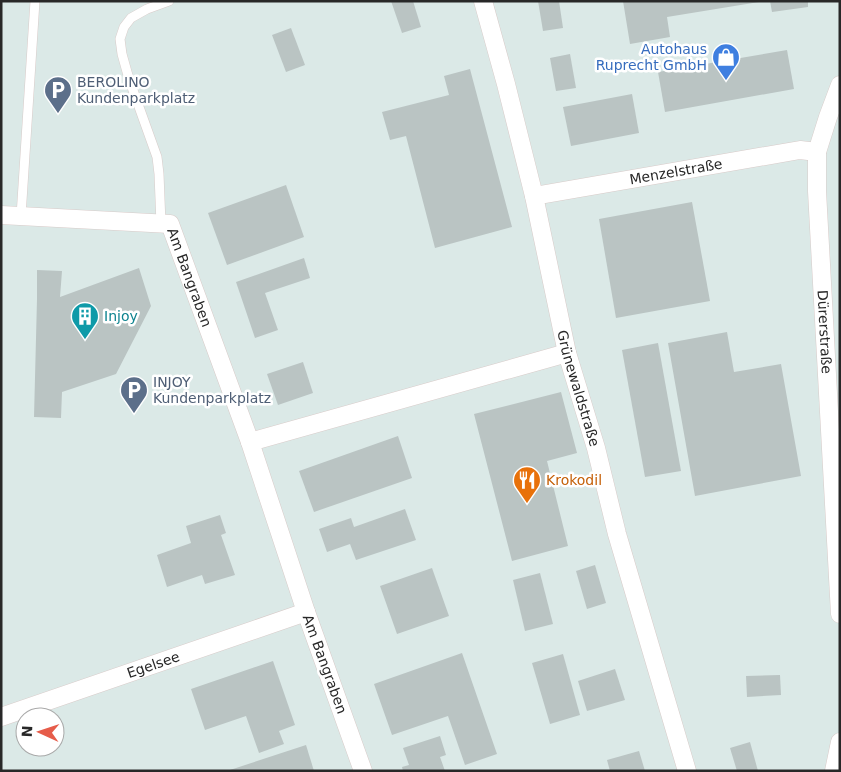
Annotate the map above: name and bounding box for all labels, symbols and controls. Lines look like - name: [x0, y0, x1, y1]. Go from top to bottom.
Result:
- place label: Autohaus Ruprecht GmbH: [596, 41, 707, 73]
- shop icon: Autohaus Ruprecht GmbH: [711, 42, 741, 81]
- place label: BEROLINO Kundenparkplatz: [77, 74, 195, 106]
- parking icon: BEROLINO Kundenparkplatz: [43, 75, 73, 114]
- street label: Menzelstraße: [628, 156, 724, 187]
- street label: Am Bangraben: [164, 226, 215, 329]
- street label: Dürerstraße: [814, 290, 835, 374]
- building icon: Injoy: [70, 301, 100, 340]
- place label: Injoy: [104, 308, 138, 324]
- street label: Grünewaldstraße: [554, 329, 603, 448]
- place label: INJOY Kundenparkplatz: [153, 374, 271, 406]
- parking icon: INJOY Kundenparkplatz: [119, 375, 149, 414]
- restaurant icon: Krokodil: [512, 465, 542, 504]
- place label: Krokodil: [546, 472, 602, 488]
- street label: Am Bangraben: [300, 612, 350, 716]
- street label: Egelsee: [125, 648, 182, 681]
- north arrow: [15, 707, 65, 757]
- text: N: [19, 725, 35, 738]

